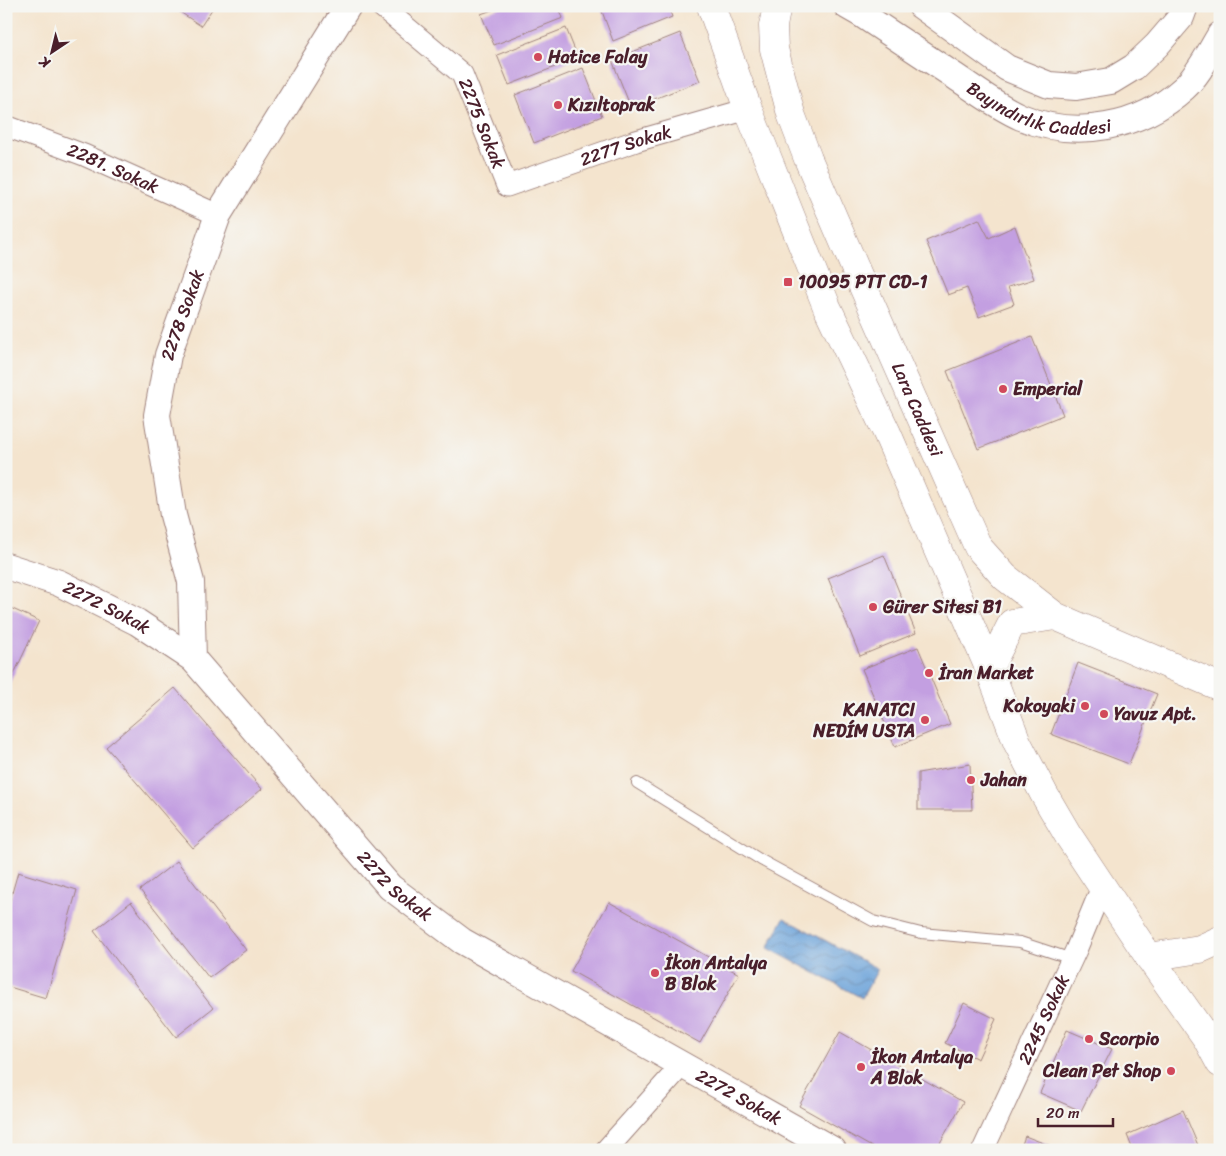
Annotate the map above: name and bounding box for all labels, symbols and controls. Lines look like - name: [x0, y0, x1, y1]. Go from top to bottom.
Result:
- north arrow: [28, 28, 78, 78]
- place label: Hatice Falay: [547, 41, 648, 73]
- text: K: [33, 49, 56, 75]
- marker: Hatice Falay: [532, 51, 544, 63]
- street label: 2275 Sokak: [449, 73, 515, 174]
- street label: Bayındırlık Caddesi: [960, 73, 1115, 145]
- place label: Kızıltoprak: [567, 89, 655, 121]
- marker: Kızıltoprak: [552, 99, 564, 111]
- street label: 2277 Sokak: [576, 116, 676, 175]
- street label: 2281. Sokak: [62, 134, 165, 203]
- street label: 2278 Sokak: [151, 264, 213, 363]
- place label: 10095 PTT CD-1: [798, 266, 928, 298]
- marker: 10095 PTT CD-1: [782, 276, 794, 288]
- street label: Lara Caddesi: [882, 357, 953, 463]
- place label: Emperial: [1013, 373, 1083, 405]
- marker: Emperial: [997, 383, 1009, 395]
- street label: 2272 Sokak: [57, 571, 157, 643]
- place label: Gürer Sitesi B1: [882, 591, 1002, 623]
- marker: Gürer Sitesi B1: [867, 601, 879, 613]
- place label: İran Market: [938, 657, 1034, 689]
- marker: İran Market: [923, 667, 935, 679]
- place label: Kokoyaki: [1002, 690, 1076, 722]
- place label: KANATCI NEDÍM USTA: [812, 694, 915, 747]
- place label: Yavuz Apt.: [1114, 698, 1197, 730]
- marker: Kokoyaki: [1079, 700, 1091, 712]
- marker: Yavuz Apt.: [1098, 708, 1110, 720]
- marker: KANATCI NEDÍM USTA: [919, 714, 931, 726]
- place label: Jahan: [980, 764, 1027, 796]
- marker: Jahan: [965, 774, 977, 786]
- street label: 2272 Sokak: [349, 843, 440, 930]
- place label: İkon Antalya B Blok: [664, 947, 768, 1000]
- marker: İkon Antalya B Blok: [649, 967, 661, 979]
- street label: 2245 Sokak: [1009, 969, 1079, 1070]
- place label: Scorpio: [1098, 1023, 1159, 1055]
- marker: Scorpio: [1083, 1033, 1095, 1045]
- place label: İkon Antalya A Blok: [870, 1041, 974, 1094]
- place label: Clean Pet Shop: [1042, 1055, 1161, 1087]
- street label: 2272 Sokak: [690, 1060, 788, 1134]
- marker: İkon Antalya A Blok: [855, 1061, 867, 1073]
- marker: Clean Pet Shop: [1165, 1065, 1177, 1077]
- scale bar: [1038, 1096, 1114, 1128]
- text: 20 m: [1046, 1100, 1080, 1126]

